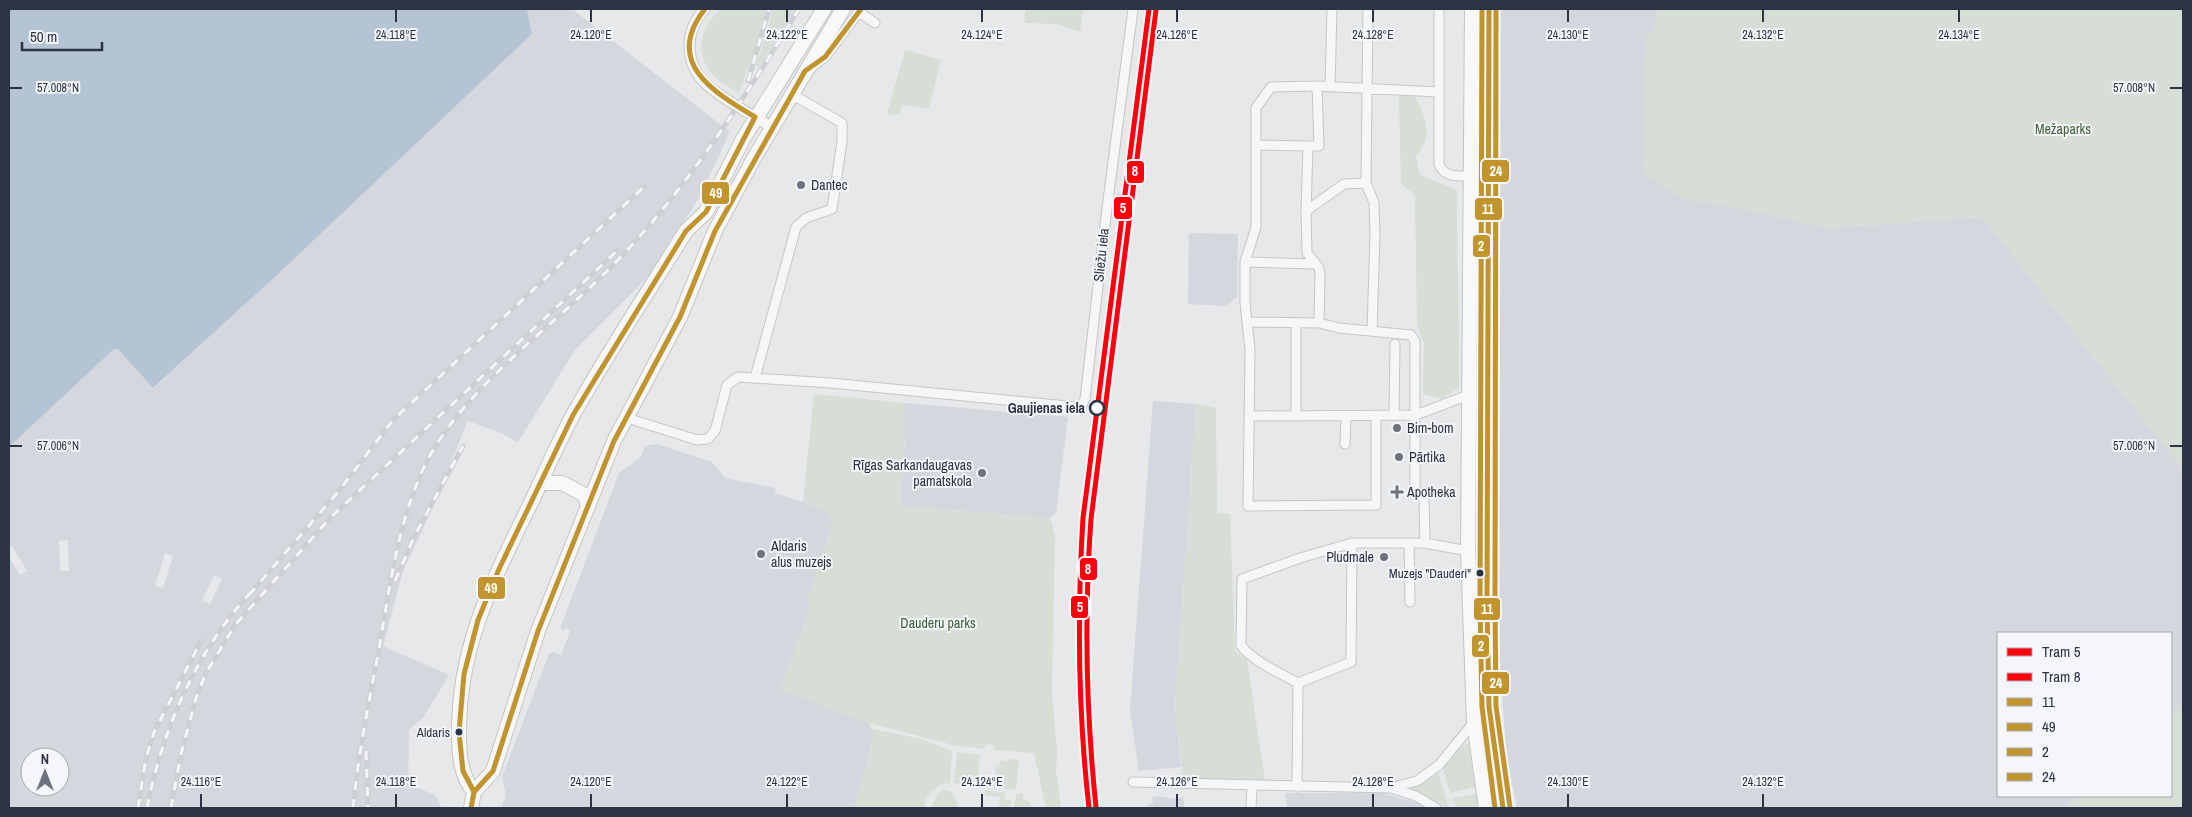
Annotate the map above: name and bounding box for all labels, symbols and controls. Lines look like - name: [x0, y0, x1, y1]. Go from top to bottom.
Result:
- scale bar: [22, 20, 102, 52]
- text: 50 m: [30, 26, 57, 47]
- text: 24.118°E: [376, 27, 416, 43]
- text: 24.120°E: [570, 27, 612, 43]
- text: 24.122°E: [766, 27, 808, 43]
- text: 24.124°E: [961, 27, 1003, 43]
- text: 24.126°E: [1156, 27, 1198, 43]
- text: 24.128°E: [1352, 27, 1394, 43]
- text: 24.130°E: [1547, 27, 1589, 43]
- text: 24.132°E: [1742, 27, 1784, 43]
- text: 24.134°E: [1938, 27, 1980, 43]
- text: 57.008°N: [37, 80, 79, 96]
- text: 57.008°N: [2113, 80, 2155, 96]
- park label: Mežaparks: [2035, 120, 2091, 138]
- line badge: 24: [1481, 159, 1510, 183]
- line badge: 8: [1126, 160, 1145, 184]
- text: 8: [1132, 162, 1138, 180]
- text: 24: [1490, 162, 1503, 180]
- place label: Dantec: [811, 176, 848, 194]
- marker: Dantec: [795, 179, 807, 191]
- line badge: 49: [701, 181, 730, 205]
- text: 49: [710, 184, 722, 202]
- line badge: 5: [1113, 196, 1133, 220]
- line badge: 11: [1474, 197, 1503, 221]
- text: 5: [1120, 199, 1127, 217]
- text: 11: [1482, 200, 1495, 218]
- street label: Sliežu iela: [1089, 227, 1113, 283]
- line badge: 2: [1472, 234, 1491, 258]
- text: 2: [1478, 237, 1484, 255]
- place label: Gaujienas iela: [1008, 399, 1086, 417]
- marker: Gaujienas iela: [1089, 400, 1105, 416]
- place label: Bim-bom: [1407, 419, 1454, 437]
- marker: Bim-bom: [1391, 422, 1403, 434]
- text: 57.006°N: [37, 438, 79, 454]
- text: 57.006°N: [2113, 438, 2155, 454]
- place label: Pārtika: [1409, 448, 1446, 466]
- marker: Pārtika: [1393, 451, 1405, 463]
- place label: Rīgas Sarkandaugavas pamatskola: [853, 456, 973, 490]
- marker: Rīgas Sarkandaugavas pamatskola: [976, 467, 988, 479]
- place label: Apotheka: [1406, 483, 1456, 501]
- marker: Apotheka: [1391, 486, 1403, 498]
- place label: Aldaris alus muzejs: [770, 537, 832, 571]
- marker: Aldaris alus muzejs: [755, 548, 767, 560]
- place label: Pludmale: [1326, 548, 1374, 566]
- marker: Pludmale: [1378, 551, 1390, 563]
- line badge: 8: [1079, 557, 1098, 581]
- text: 8: [1085, 560, 1091, 578]
- place label: Muzejs "Dauderi": [1389, 565, 1471, 582]
- marker: Muzejs "Dauderi": [1475, 568, 1485, 578]
- line badge: 49: [477, 576, 506, 600]
- text: 49: [485, 579, 497, 597]
- line badge: 5: [1070, 595, 1089, 619]
- line badge: 11: [1473, 597, 1501, 621]
- text: 5: [1077, 598, 1084, 616]
- text: 11: [1481, 600, 1494, 618]
- park label: Dauderu parks: [900, 614, 976, 632]
- legend: [1997, 632, 2172, 797]
- line badge: 2: [1471, 634, 1490, 658]
- text: 2: [1478, 637, 1484, 655]
- text: Tram 5: [2042, 641, 2081, 662]
- text: Tram 8: [2042, 666, 2081, 687]
- line badge: 24: [1481, 671, 1510, 695]
- text: 24: [1490, 674, 1503, 692]
- text: 11: [2042, 691, 2055, 712]
- text: 49: [2042, 716, 2056, 737]
- place label: Aldaris: [416, 724, 450, 741]
- marker: Aldaris: [454, 727, 464, 737]
- text: 2: [2042, 741, 2049, 762]
- north arrow: [20, 747, 70, 797]
- text: N: [41, 750, 49, 768]
- text: 24: [2042, 766, 2056, 787]
- text: 24.116°E: [181, 774, 221, 790]
- text: 24.118°E: [376, 774, 416, 790]
- text: 24.120°E: [570, 774, 612, 790]
- text: 24.122°E: [766, 774, 808, 790]
- text: 24.124°E: [961, 774, 1003, 790]
- text: 24.126°E: [1156, 774, 1198, 790]
- text: 24.128°E: [1352, 774, 1394, 790]
- text: 24.130°E: [1547, 774, 1589, 790]
- text: 24.132°E: [1742, 774, 1784, 790]

